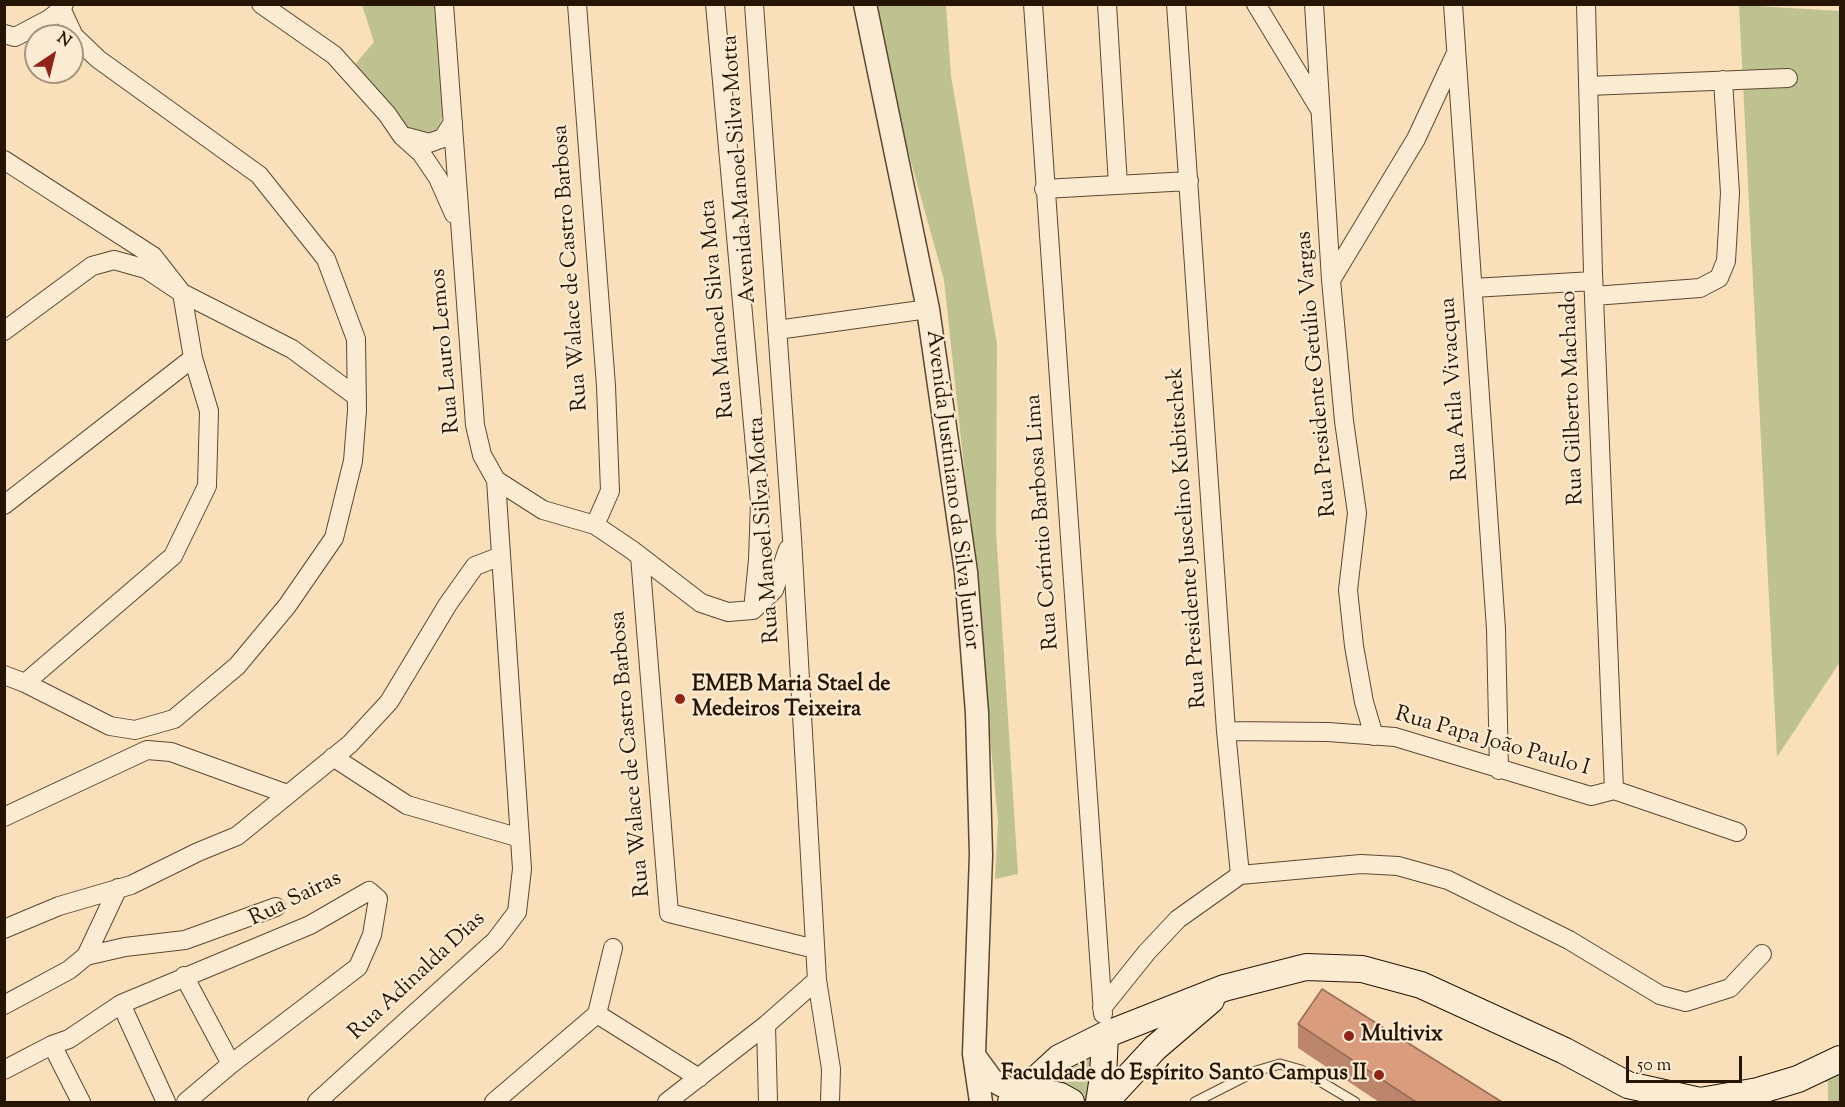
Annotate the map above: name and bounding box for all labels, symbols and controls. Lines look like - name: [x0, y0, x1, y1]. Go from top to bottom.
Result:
- north arrow: [24, 24, 84, 84]
- text: N: [52, 27, 75, 54]
- street label: Avenida Manoel Silva Motta: [718, 34, 764, 304]
- street label: Rua Walace de Castro Barbosa: [549, 124, 595, 412]
- street label: Rua Manoel Silva Mota: [696, 198, 742, 420]
- street label: Rua Presidente Getúlio Vargas: [1292, 230, 1344, 518]
- street label: Rua Lauro Lemos: [427, 267, 467, 435]
- street label: Rua Gilberto Machado: [1557, 290, 1591, 506]
- street label: Rua Atila Vivacqua: [1436, 296, 1476, 482]
- street label: Avenida Justiniano da Silva Junior: [918, 329, 984, 651]
- street label: Rua Presidente Juscelino Kubitschek: [1164, 366, 1214, 710]
- street label: Rua Coríntio Barbosa Lima: [1022, 393, 1066, 651]
- street label: Rua Manoel Silva Motta: [745, 416, 787, 644]
- street label: Rua Walace de Castro Barbosa: [606, 610, 658, 898]
- place label: EMEB Maria Stael de Medeiros Teixeira: [692, 673, 891, 724]
- marker: EMEB Maria Stael de Medeiros Teixeira: [673, 692, 687, 706]
- street label: Rua Papa João Paulo I: [1392, 703, 1592, 783]
- street label: Rua Sairas: [246, 866, 346, 934]
- street label: Rua Adinalda Dias: [344, 907, 492, 1047]
- place label: Multivix: [1361, 1023, 1443, 1049]
- marker: Multivix: [1342, 1029, 1356, 1043]
- scale bar: [1629, 1044, 1744, 1082]
- text: 50 m: [1637, 1053, 1671, 1079]
- place label: Faculdade do Espírito Santo Campus II: [1001, 1062, 1367, 1088]
- marker: Faculdade do Espírito Santo Campus II: [1372, 1068, 1386, 1082]

